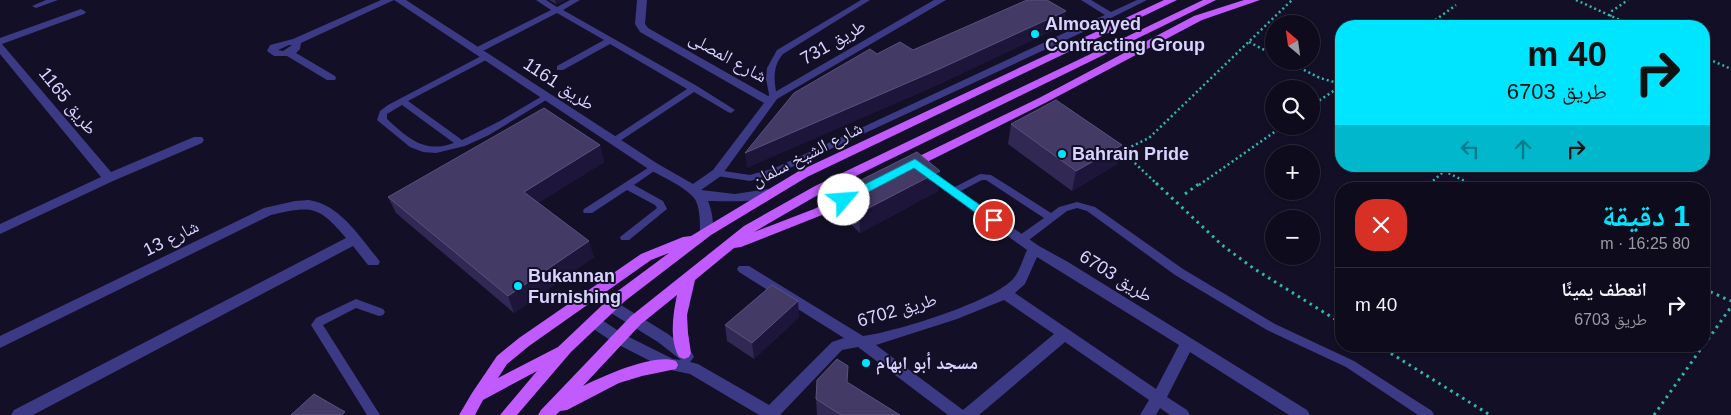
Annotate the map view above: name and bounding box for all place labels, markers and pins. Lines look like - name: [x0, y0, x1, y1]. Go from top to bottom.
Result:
- place label: Almoayyed Contracting Group: [1045, 14, 1205, 55]
- marker: Almoayyed Contracting Group: [1029, 28, 1041, 40]
- place label: Bahrain Pride: [1072, 144, 1189, 164]
- marker: Bahrain Pride: [1056, 148, 1068, 160]
- pin: [973, 199, 1015, 241]
- place label: Bukannan Furnishing: [528, 266, 621, 307]
- marker: Bukannan Furnishing: [512, 280, 524, 292]
- place label: مسجد أبو ابهام: [876, 352, 978, 375]
- marker: مسجد أبو ابهام: [860, 357, 872, 369]

